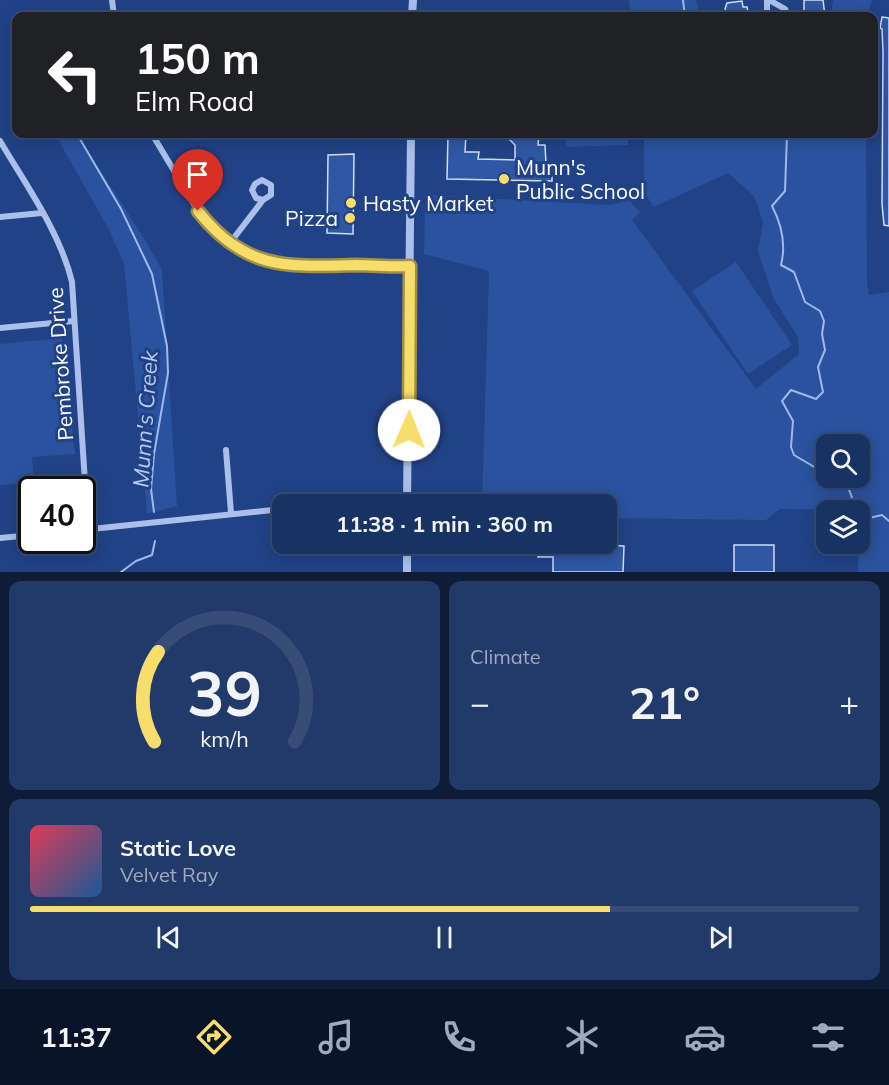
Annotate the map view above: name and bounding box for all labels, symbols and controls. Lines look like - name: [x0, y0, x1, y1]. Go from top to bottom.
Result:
- text: 150 m: [135, 32, 260, 85]
- icon: left: [36, 36, 114, 114]
- text: Elm Road: [135, 84, 254, 118]
- pin: [172, 149, 223, 211]
- place label: Munn's Public School: [516, 154, 645, 204]
- icon: arrive: [181, 158, 214, 191]
- marker: Munn's Public School: [497, 172, 511, 186]
- place label: Hasty Market: [363, 190, 494, 216]
- marker: Hasty Market: [344, 196, 358, 210]
- place label: Pizza: [285, 205, 338, 231]
- marker: Pizza: [343, 211, 357, 225]
- street label: Pembroke Drive: [42, 287, 78, 441]
- water label: Munn's Creek: [126, 349, 164, 488]
- position arrow: [377, 398, 441, 462]
- map controls: [816, 434, 870, 554]
- button: search: [816, 434, 870, 488]
- speed limit sign: 40: [18, 476, 96, 554]
- button: layers: [816, 500, 870, 554]
- text: 11:38 · 1 min · 360 m: [336, 510, 553, 538]
- text: Climate: [470, 644, 541, 669]
- text: 39: [187, 653, 262, 732]
- text: 21°: [629, 674, 700, 730]
- text: −: [470, 682, 490, 723]
- text: +: [839, 682, 859, 723]
- text: km/h: [200, 726, 249, 753]
- text: Static Love: [120, 834, 236, 862]
- text: Velvet Ray: [120, 862, 218, 887]
- icon: previous: [152, 921, 185, 954]
- icon: pause: [428, 921, 461, 954]
- icon: next: [704, 921, 737, 954]
- icon: directions: [193, 1016, 235, 1058]
- icon: music: [315, 1016, 357, 1058]
- icon: phone: [438, 1016, 480, 1058]
- icon: climate: [561, 1016, 603, 1058]
- icon: car: [684, 1016, 726, 1058]
- icon: filters: [807, 1016, 849, 1058]
- text: 11:37: [40, 1020, 112, 1054]

